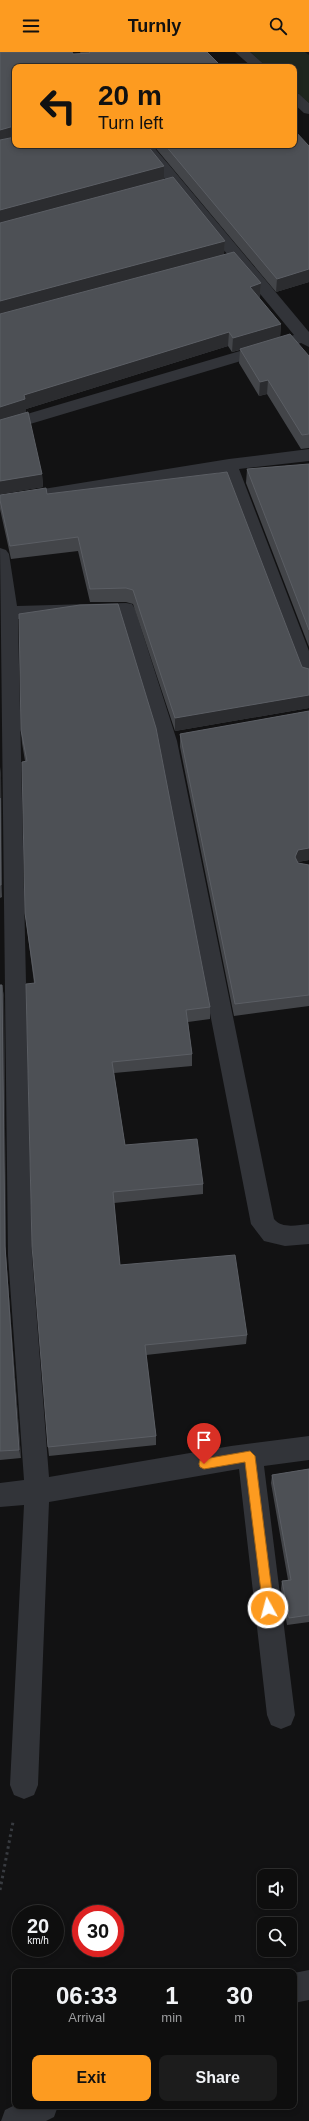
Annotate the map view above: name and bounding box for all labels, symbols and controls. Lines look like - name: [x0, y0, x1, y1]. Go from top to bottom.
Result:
- icon: menu: [20, 15, 42, 37]
- icon: search: [267, 15, 289, 37]
- text: Turnly: [128, 16, 181, 36]
- icon: left: [32, 80, 84, 132]
- text: 20 m: [98, 80, 162, 111]
- text: Turn left: [98, 113, 163, 133]
- pin: [187, 1423, 221, 1464]
- icon: arrive: [193, 1429, 215, 1451]
- position arrow: [247, 1587, 289, 1629]
- map controls: [257, 1869, 297, 1957]
- button: sound: [257, 1869, 297, 1909]
- speed limit sign: 30: [72, 1905, 124, 1957]
- text: 20: [27, 1915, 49, 1937]
- button: search: [257, 1917, 297, 1957]
- text: km/h: [27, 1935, 49, 1946]
- text: 06:33: [56, 1982, 117, 2009]
- text: 1: [165, 1982, 179, 2009]
- text: 30: [226, 1982, 253, 2009]
- text: Arrival: [68, 2010, 105, 2025]
- text: min: [161, 2010, 182, 2025]
- text: m: [234, 2010, 245, 2025]
- button: Exit: [32, 2055, 151, 2101]
- button: Share: [159, 2055, 277, 2101]

